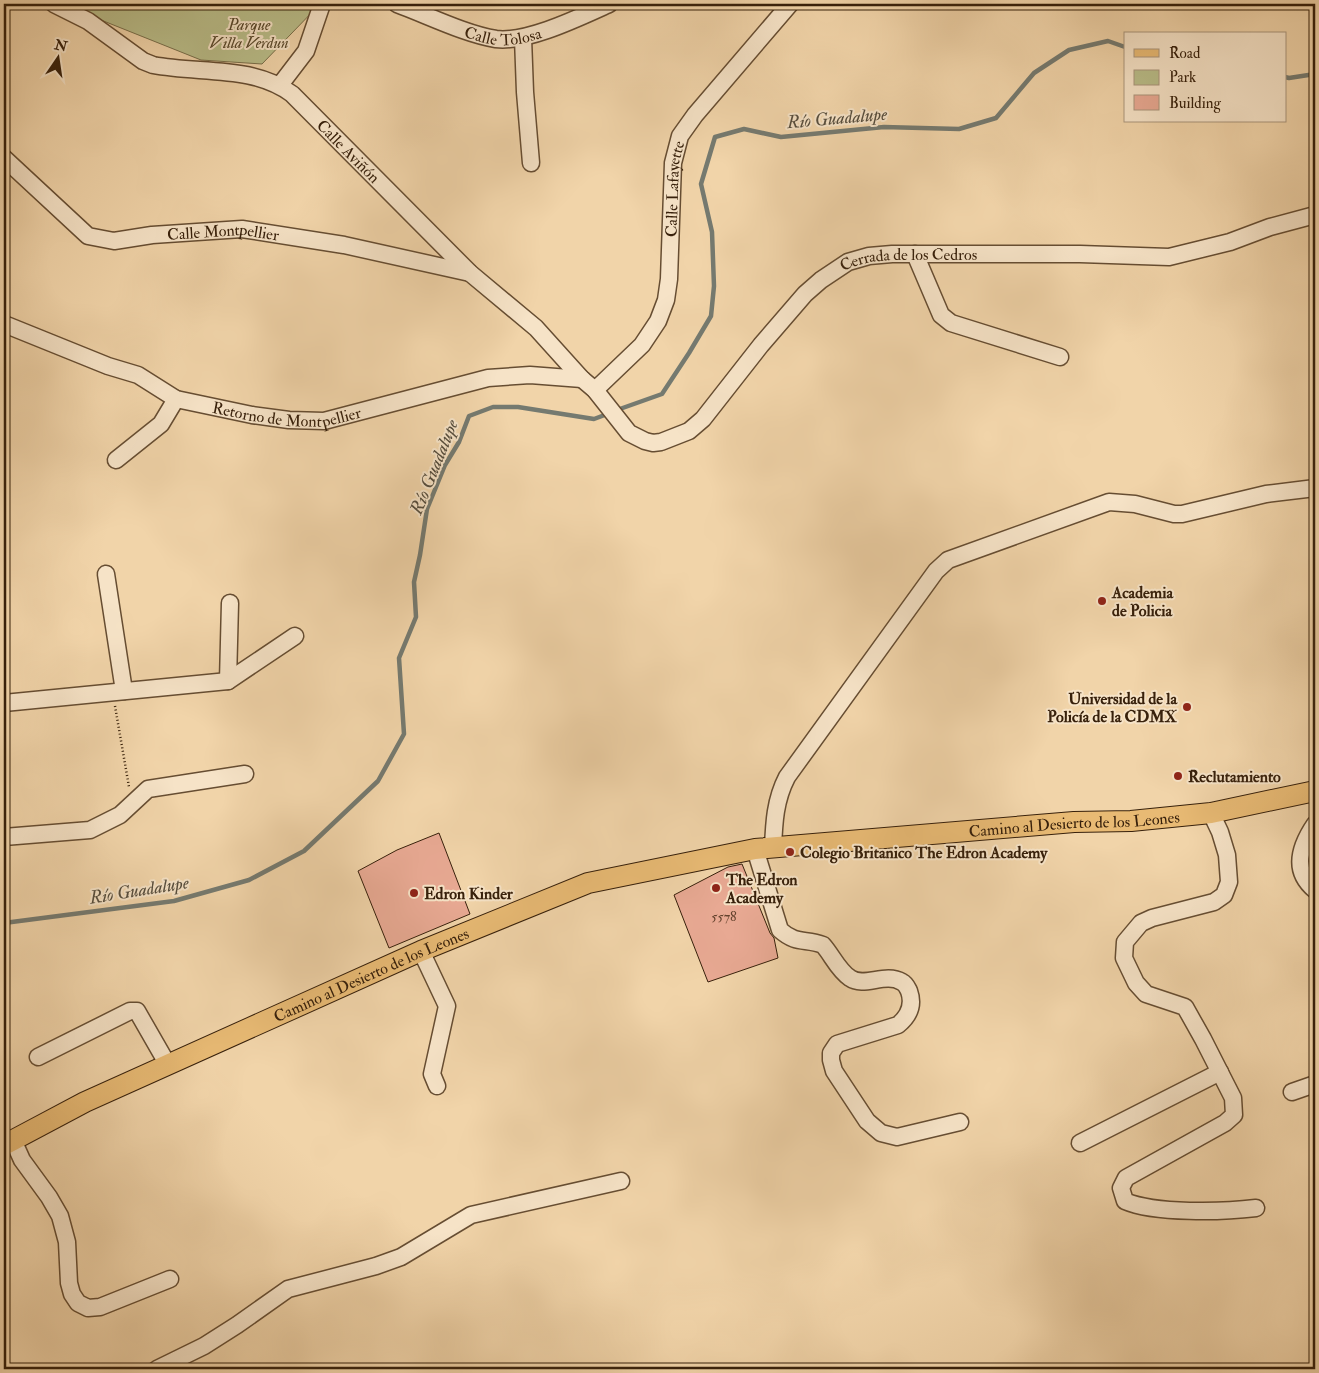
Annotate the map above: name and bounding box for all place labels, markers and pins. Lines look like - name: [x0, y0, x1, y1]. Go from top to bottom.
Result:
- place label: Academia de Policia: [1111, 583, 1173, 621]
- marker: Academia de Policia: [1096, 595, 1108, 607]
- place label: Universidad de la Policía de la CDMX: [1047, 689, 1178, 727]
- marker: Universidad de la Policía de la CDMX: [1181, 701, 1193, 713]
- place label: Reclutamiento: [1188, 767, 1281, 787]
- marker: Reclutamiento: [1172, 770, 1184, 782]
- place label: Colegio Britanico The Edron Academy: [800, 843, 1048, 864]
- marker: Colegio Britanico The Edron Academy: [784, 846, 796, 858]
- place label: The Edron Academy: [725, 870, 798, 909]
- marker: The Edron Academy: [710, 882, 722, 894]
- place label: Edron Kinder: [424, 884, 514, 904]
- marker: Edron Kinder: [408, 887, 420, 899]

